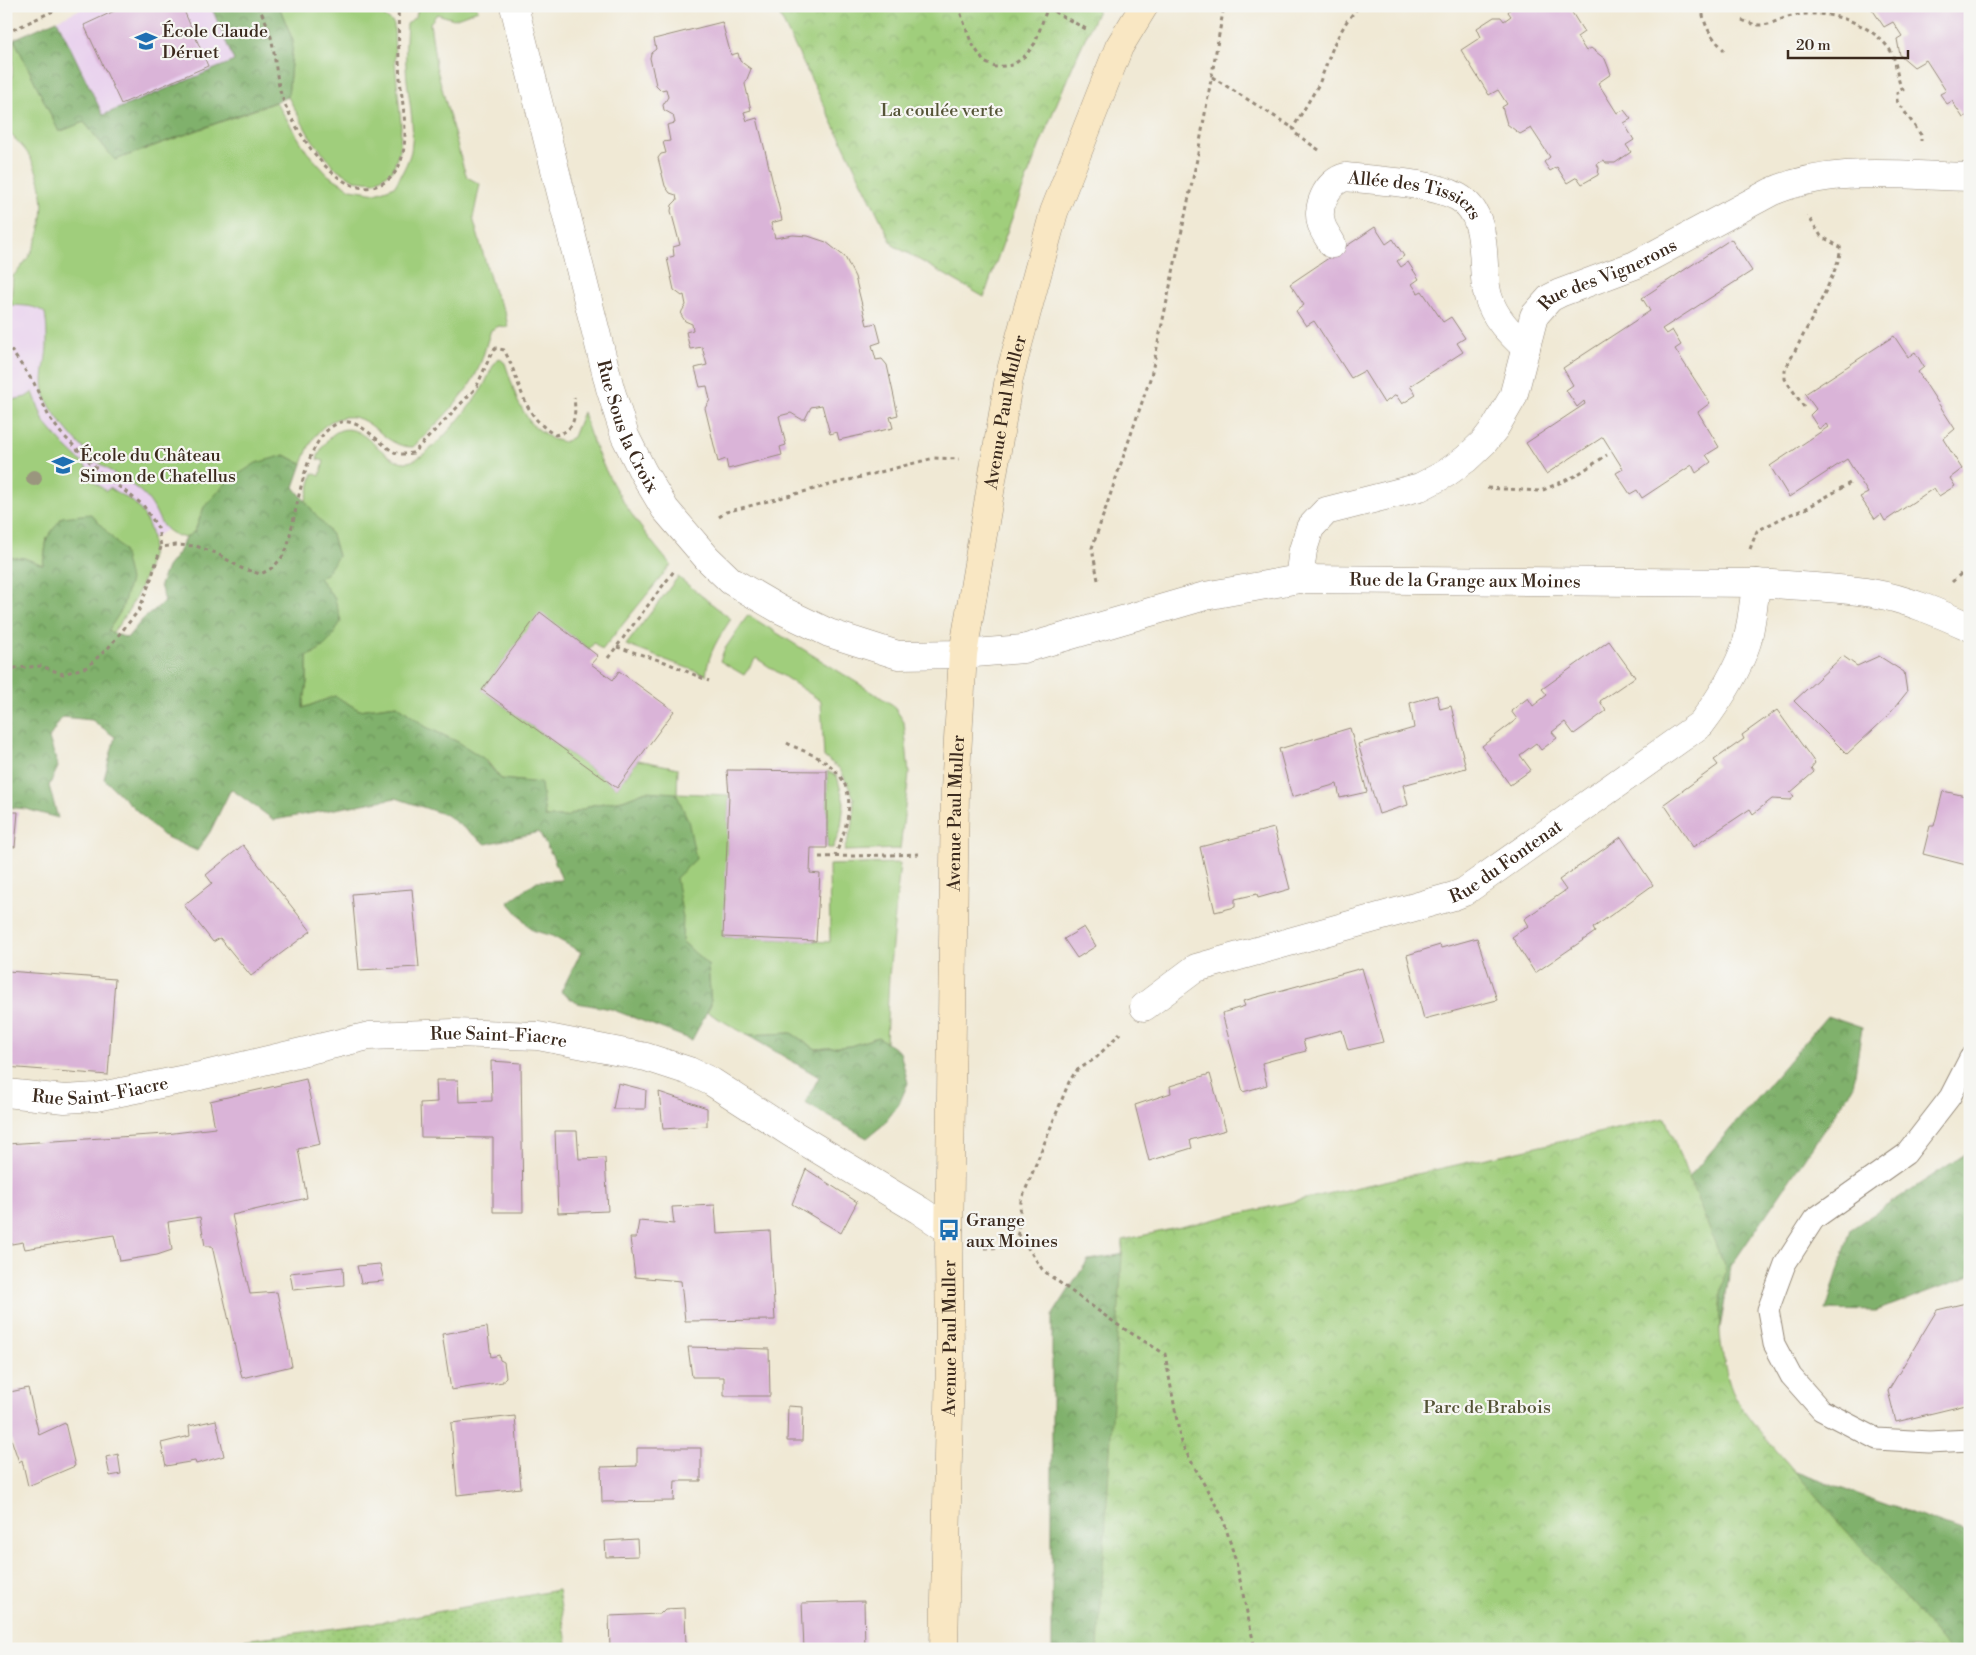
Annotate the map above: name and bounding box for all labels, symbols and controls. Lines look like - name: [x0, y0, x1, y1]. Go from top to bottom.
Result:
- place label: École Claude Déruet: [162, 20, 268, 64]
- school or university icon: École Claude Déruet: [133, 28, 159, 54]
- scale bar: [1788, 28, 1908, 60]
- text: 20 m: [1796, 36, 1831, 55]
- park label: La coulée verte: [881, 99, 1003, 122]
- street label: Allée des Tissiers: [1346, 166, 1487, 224]
- street label: Rue des Vignerons: [1533, 234, 1681, 316]
- street label: Avenue Paul Muller: [979, 332, 1032, 492]
- street label: Rue Sous la Croix: [591, 358, 664, 498]
- place label: École du Château Simon de Chatellus: [80, 444, 236, 488]
- school or university icon: École du Château Simon de Chatellus: [50, 452, 76, 478]
- street label: Rue de la Grange aux Moines: [1349, 568, 1581, 593]
- street label: Avenue Paul Muller: [943, 734, 970, 893]
- street label: Rue du Fontenat: [1446, 815, 1567, 909]
- street label: Rue Saint-Fiacre: [430, 1022, 569, 1053]
- street label: Rue Saint-Fiacre: [31, 1072, 170, 1111]
- place label: Grange aux Moines: [966, 1209, 1058, 1253]
- bus stop icon: Grange aux Moines: [936, 1217, 962, 1243]
- street label: Avenue Paul Muller: [938, 1259, 962, 1418]
- park label: Parc de Brabois: [1423, 1396, 1551, 1419]

